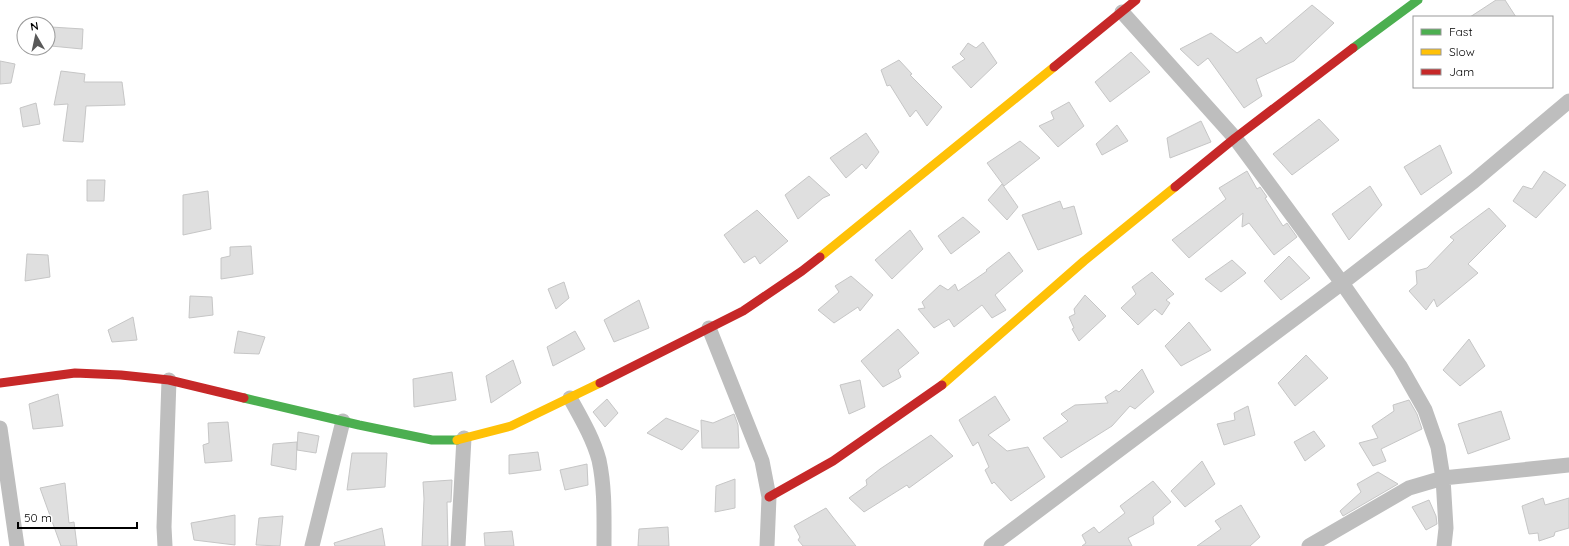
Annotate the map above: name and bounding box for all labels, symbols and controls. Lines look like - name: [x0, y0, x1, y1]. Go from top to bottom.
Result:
- north arrow: [16, 16, 56, 56]
- legend: [1413, 16, 1553, 88]
- text: N: [29, 19, 40, 34]
- text: Fast: [1449, 24, 1473, 39]
- text: Slow: [1449, 44, 1475, 59]
- text: Jam: [1449, 64, 1474, 79]
- scale bar: [18, 504, 137, 530]
- text: 50 m: [24, 510, 52, 525]

